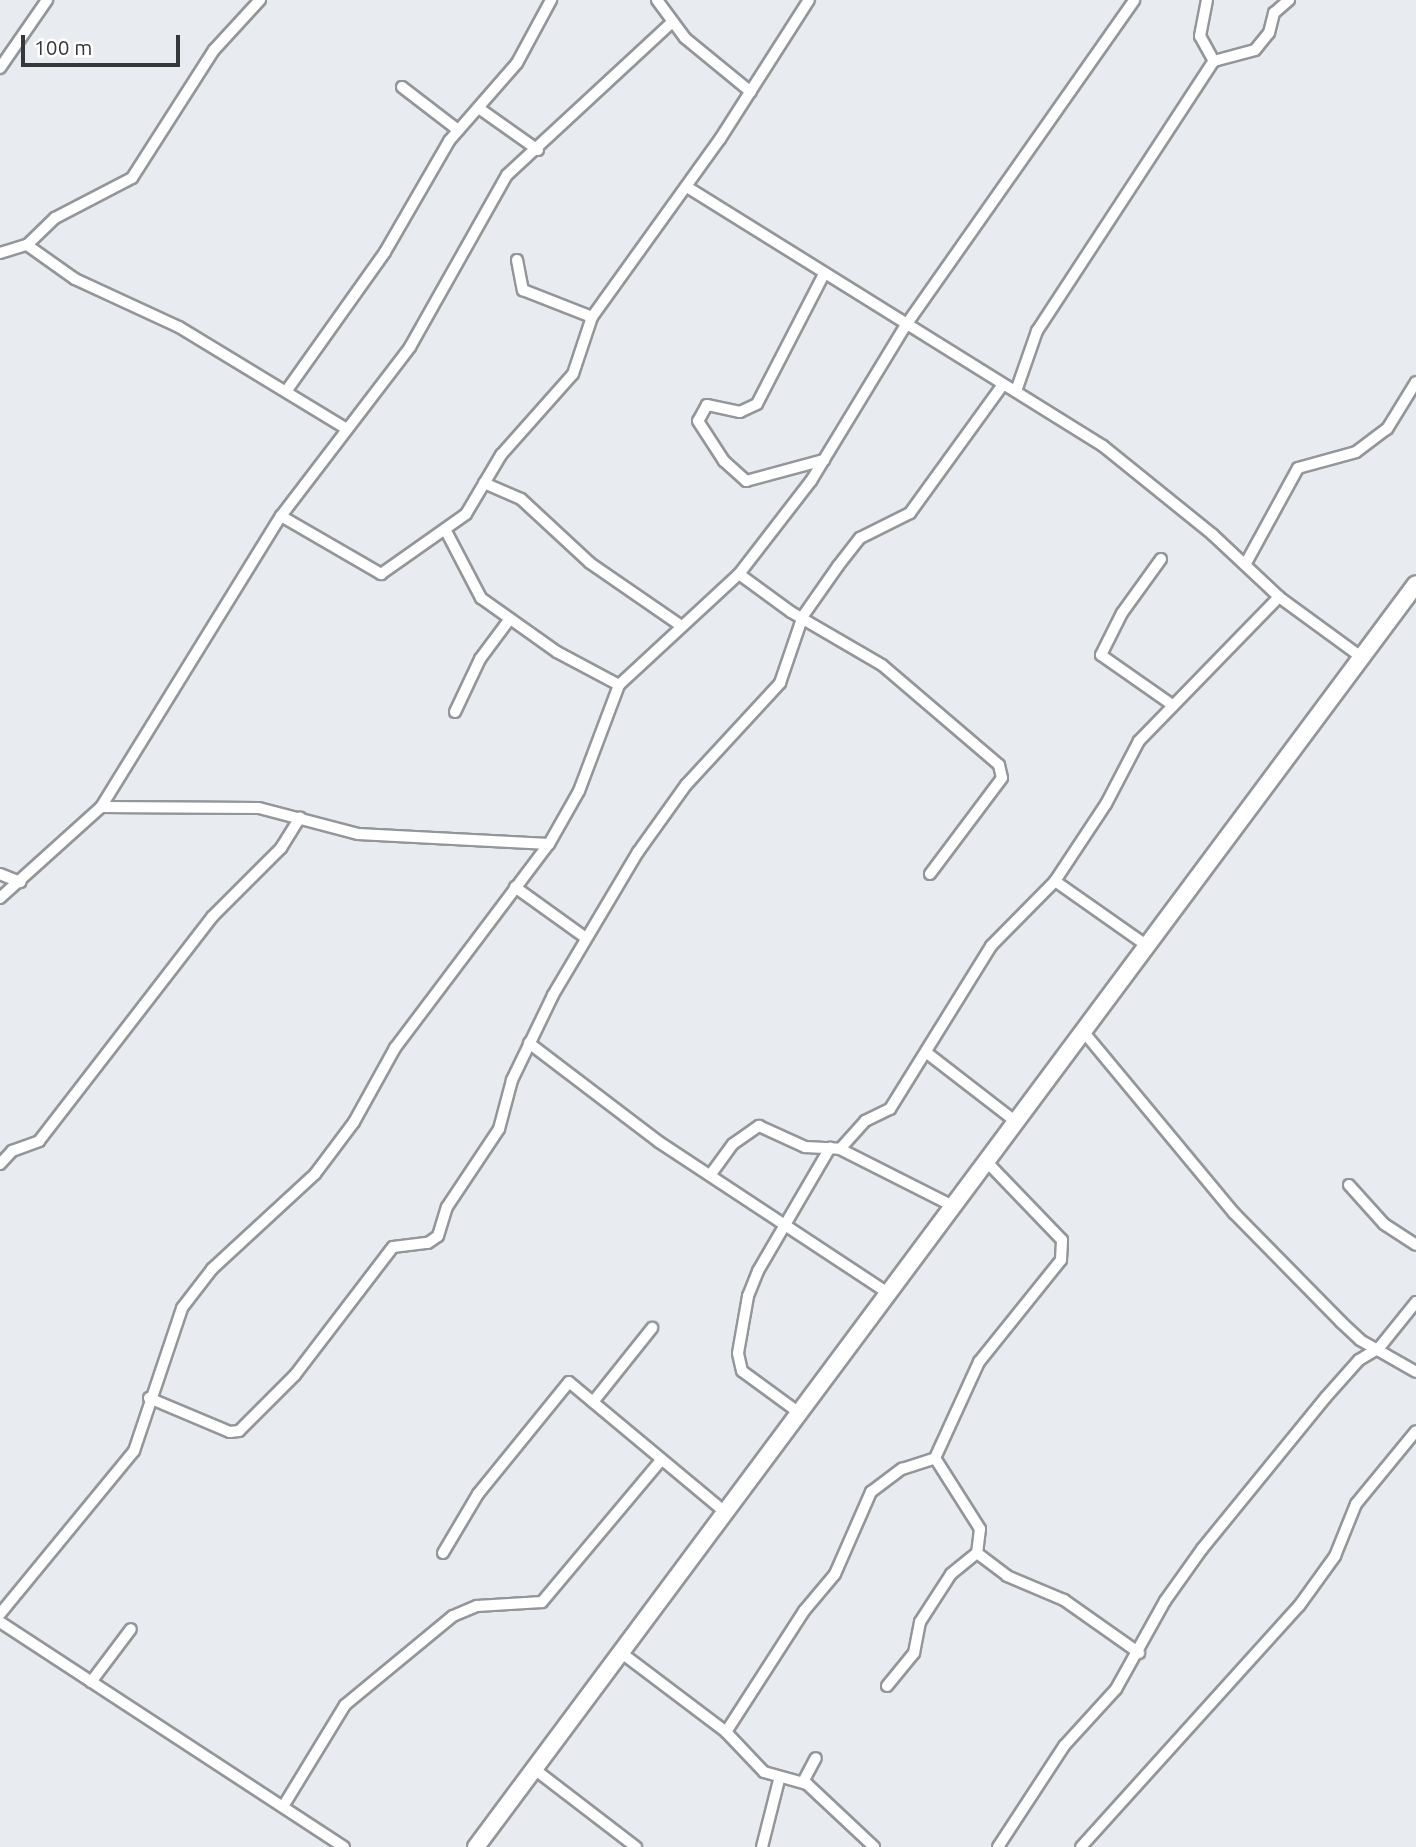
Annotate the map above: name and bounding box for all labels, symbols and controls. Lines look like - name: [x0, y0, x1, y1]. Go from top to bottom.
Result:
- scale bar: [24, 21, 184, 65]
- text: 100 m: [34, 35, 92, 59]

